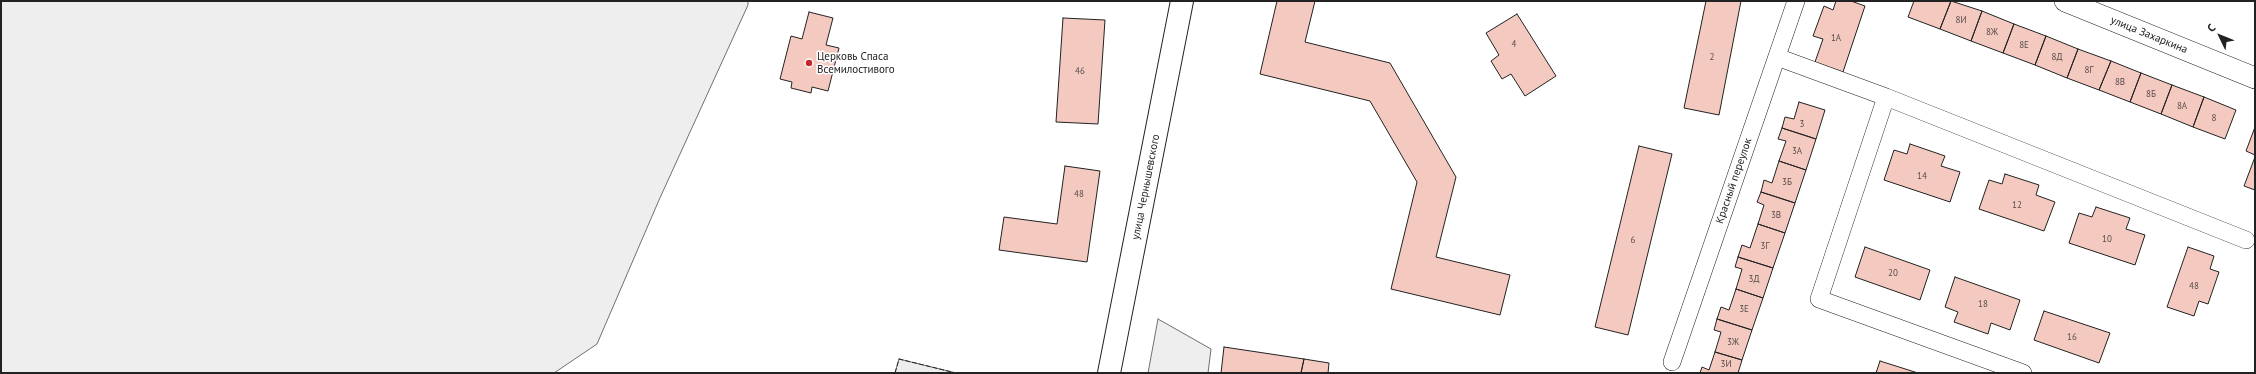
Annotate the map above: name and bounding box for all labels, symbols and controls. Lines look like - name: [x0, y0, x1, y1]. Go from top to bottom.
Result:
- street label: улица Захаркина: [2108, 14, 2190, 56]
- house number: 8И: [1955, 15, 1967, 25]
- north arrow: [2200, 16, 2240, 56]
- text: С: [2204, 21, 2218, 35]
- house number: 8Ж: [1986, 27, 1998, 37]
- house number: 1А: [1831, 33, 1841, 43]
- house number: 4: [1512, 39, 1516, 49]
- house number: 8Е: [2019, 40, 2029, 50]
- place label: Церковь Спаса Всемилостивого: [817, 50, 895, 76]
- house number: 2: [1710, 52, 1714, 62]
- house number: 8Д: [2052, 52, 2062, 62]
- marker: Церковь Спаса Всемилостивого: [804, 58, 814, 68]
- house number: 8Г: [2085, 65, 2093, 75]
- house number: 46: [1075, 66, 1085, 76]
- house number: 8В: [2115, 77, 2125, 87]
- house number: 8Б: [2146, 89, 2156, 99]
- house number: 8А: [2177, 101, 2187, 111]
- house number: 8: [2212, 113, 2216, 123]
- house number: 3: [1800, 119, 1804, 129]
- street label: улица Чернышевского: [1129, 133, 1163, 241]
- street label: Красный переулок: [1713, 136, 1755, 226]
- house number: 3А: [1792, 146, 1802, 156]
- house number: 14: [1917, 171, 1927, 181]
- house number: 3Б: [1782, 177, 1792, 187]
- house number: 48: [1074, 189, 1084, 199]
- house number: 12: [2012, 200, 2022, 210]
- house number: 3В: [1771, 210, 1781, 220]
- house number: 10: [2102, 234, 2112, 244]
- house number: 6: [1631, 235, 1635, 245]
- house number: 3Г: [1761, 241, 1769, 251]
- house number: 20: [1888, 268, 1898, 278]
- house number: 3Д: [1749, 274, 1759, 284]
- house number: 48: [2189, 281, 2199, 291]
- house number: 18: [1978, 299, 1988, 309]
- house number: 3Е: [1739, 304, 1749, 314]
- house number: 16: [2067, 332, 2077, 342]
- house number: 3Ж: [1727, 337, 1739, 347]
- house number: 3И: [1720, 359, 1732, 369]

